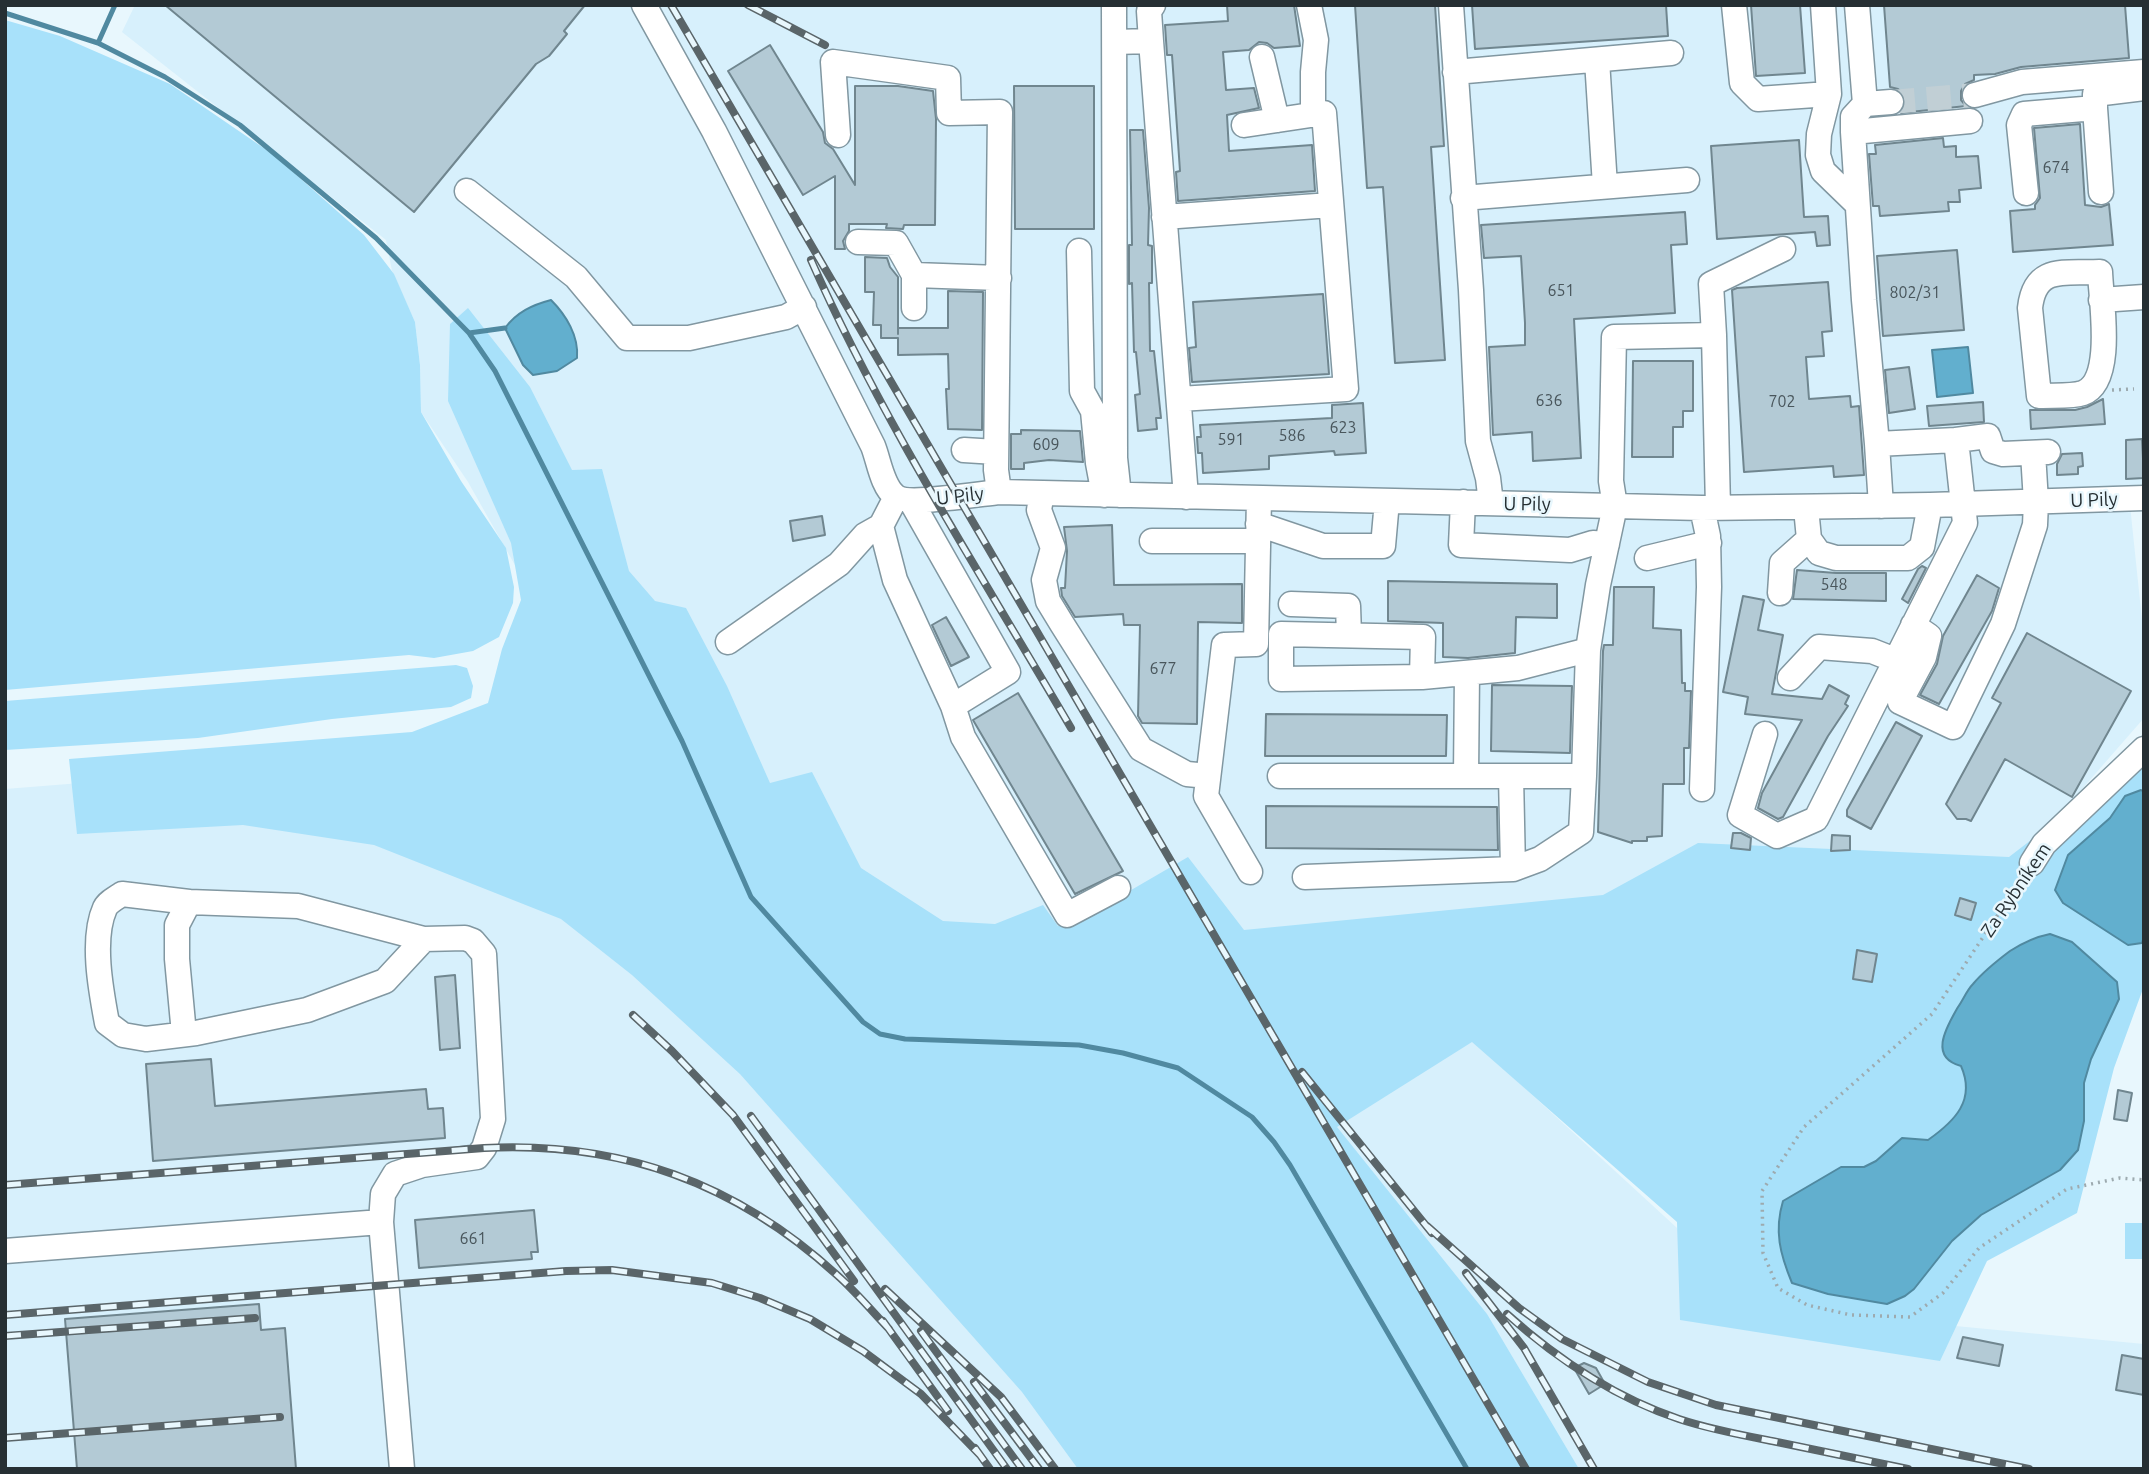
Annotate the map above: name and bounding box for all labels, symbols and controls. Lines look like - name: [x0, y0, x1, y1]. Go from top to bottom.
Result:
- house number: 674: [2042, 158, 2070, 178]
- house number: 651: [1547, 281, 1575, 301]
- house number: 802/31: [1889, 283, 1941, 303]
- house number: 636: [1535, 391, 1563, 411]
- house number: 702: [1768, 392, 1796, 412]
- house number: 623: [1329, 418, 1357, 438]
- house number: 586: [1278, 426, 1306, 446]
- house number: 591: [1217, 430, 1245, 450]
- house number: 609: [1032, 435, 1060, 455]
- street label: U Pily: [935, 482, 985, 510]
- street label: U Pily: [2070, 488, 2118, 512]
- street label: U Pily: [1503, 492, 1551, 516]
- house number: 548: [1820, 575, 1848, 595]
- house number: 677: [1149, 659, 1177, 679]
- street label: Za Rybníkem: [1976, 839, 2056, 941]
- house number: 661: [459, 1229, 487, 1249]

